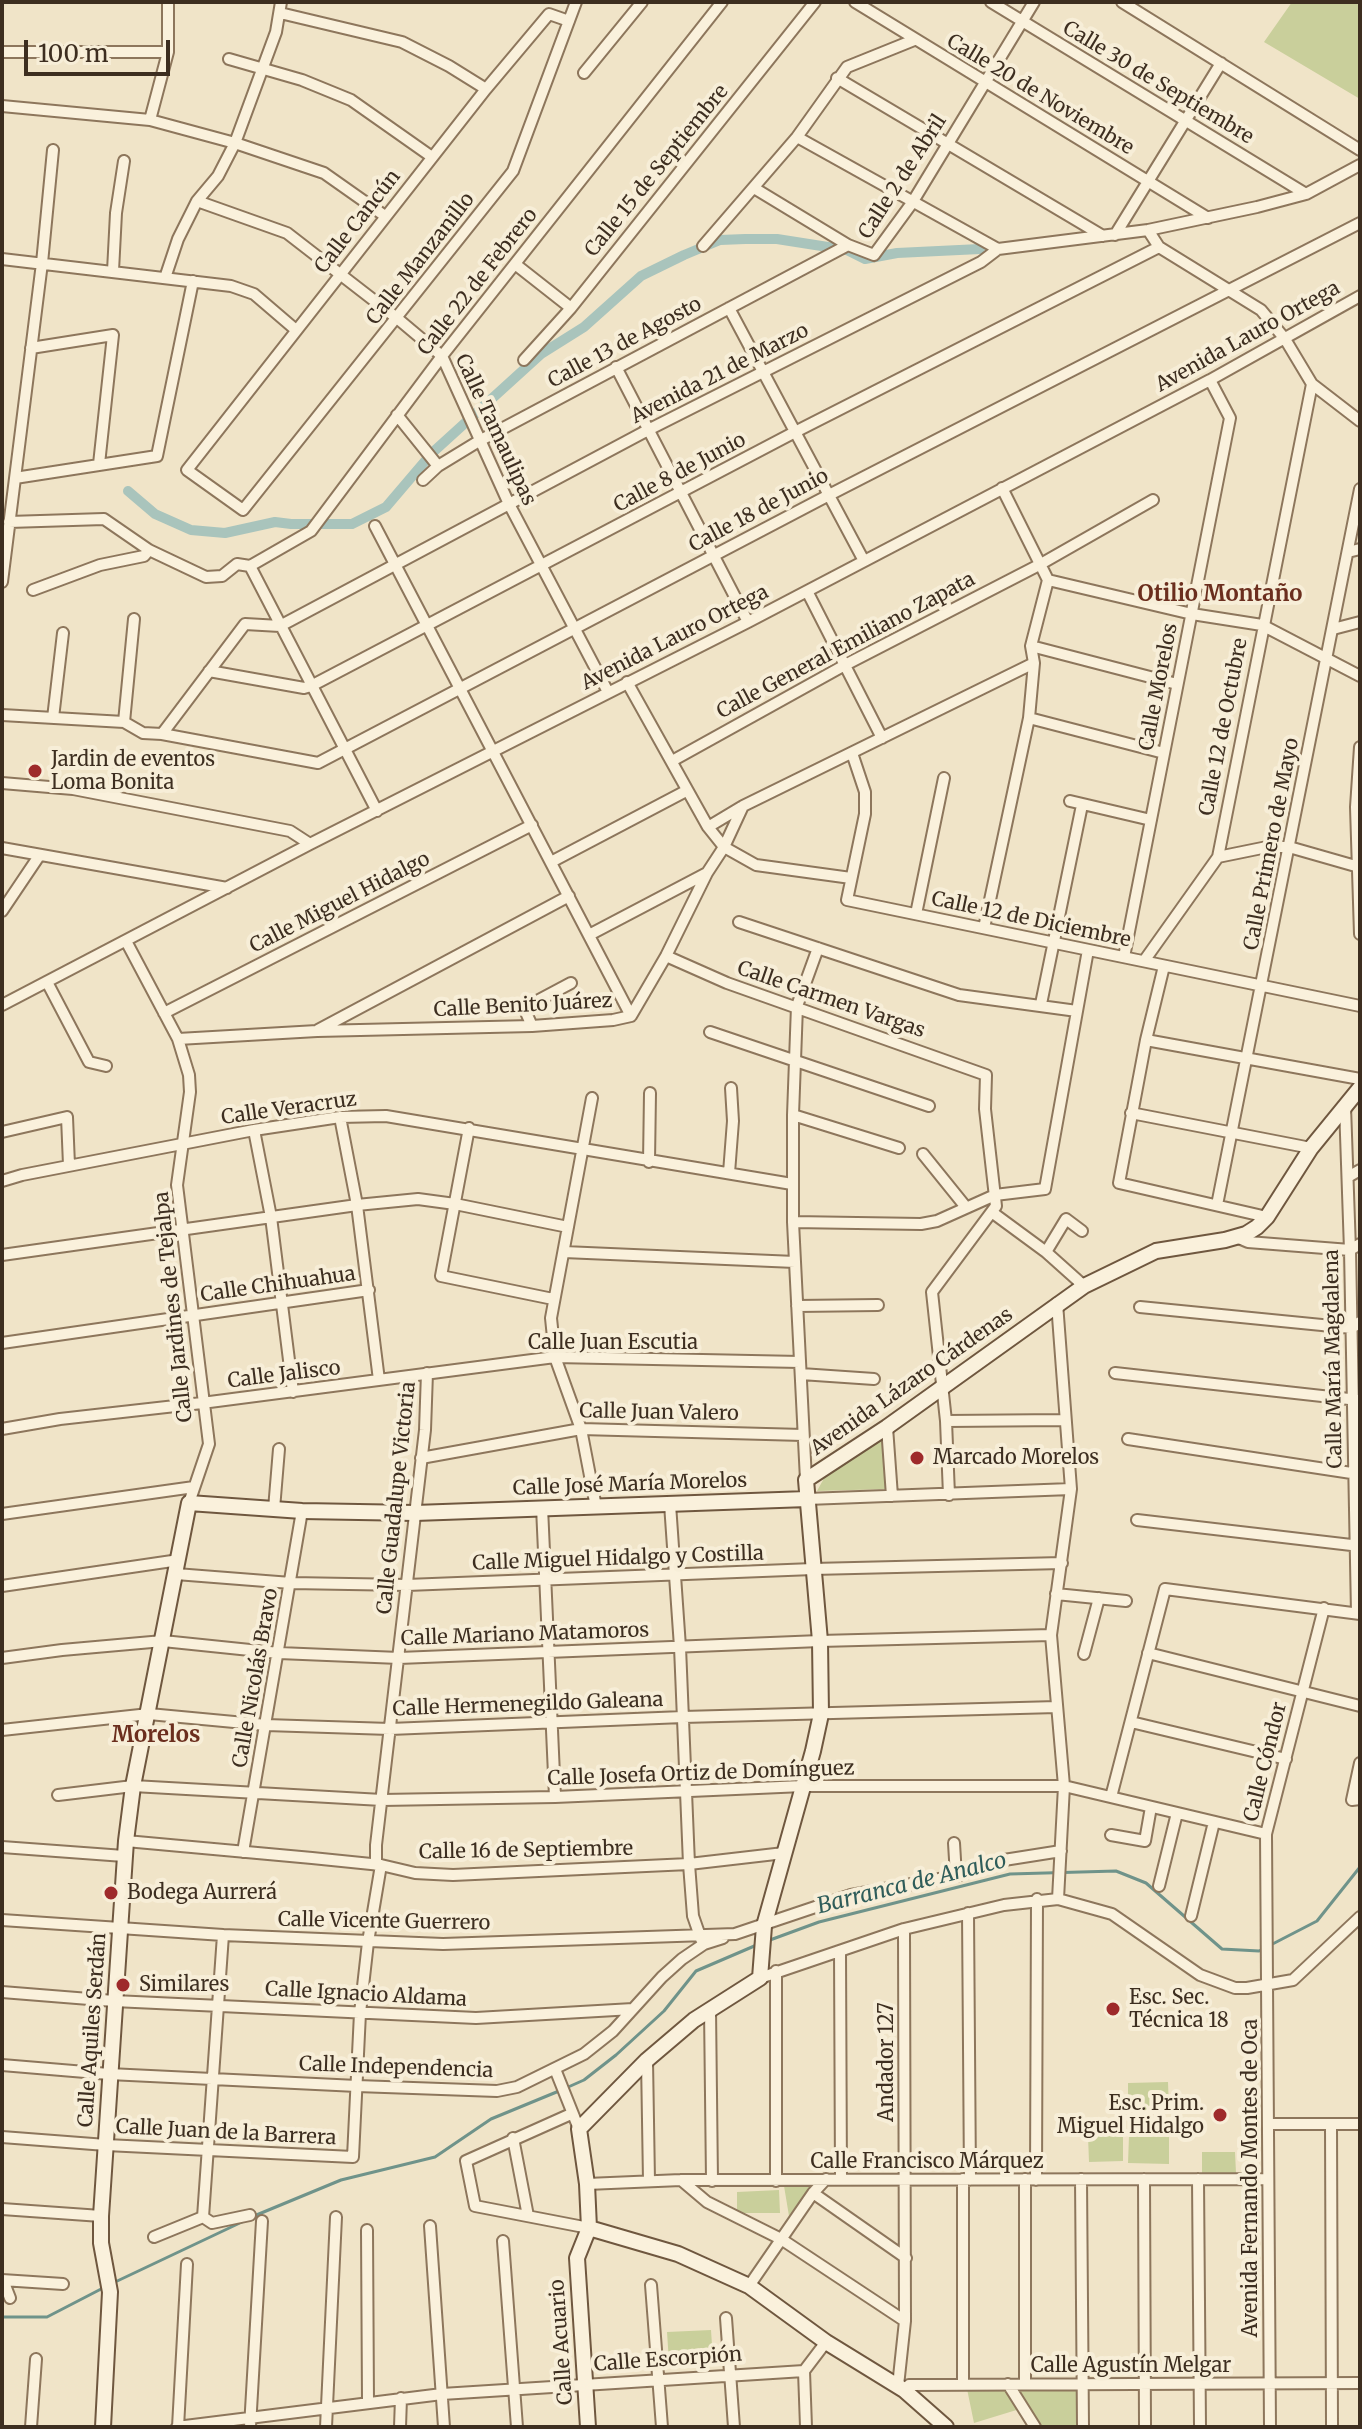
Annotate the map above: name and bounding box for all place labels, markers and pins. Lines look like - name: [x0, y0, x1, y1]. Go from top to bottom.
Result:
- place label: Jardin de eventos Loma Bonita: [51, 748, 215, 795]
- marker: Jardin de eventos Loma Bonita: [26, 762, 44, 780]
- place label: Marcado Morelos: [933, 1446, 1099, 1470]
- marker: Marcado Morelos: [908, 1449, 926, 1467]
- place label: Bodega Aurrerá: [127, 1881, 277, 1905]
- marker: Bodega Aurrerá: [102, 1884, 120, 1902]
- place label: Similares: [139, 1973, 229, 1997]
- marker: Similares: [114, 1976, 132, 1994]
- place label: Esc. Sec. Técnica 18: [1129, 1986, 1229, 2033]
- marker: Esc. Sec. Técnica 18: [1104, 2000, 1122, 2018]
- place label: Esc. Prim. Miguel Hidalgo: [1057, 2092, 1204, 2139]
- marker: Esc. Prim. Miguel Hidalgo: [1211, 2106, 1229, 2124]

